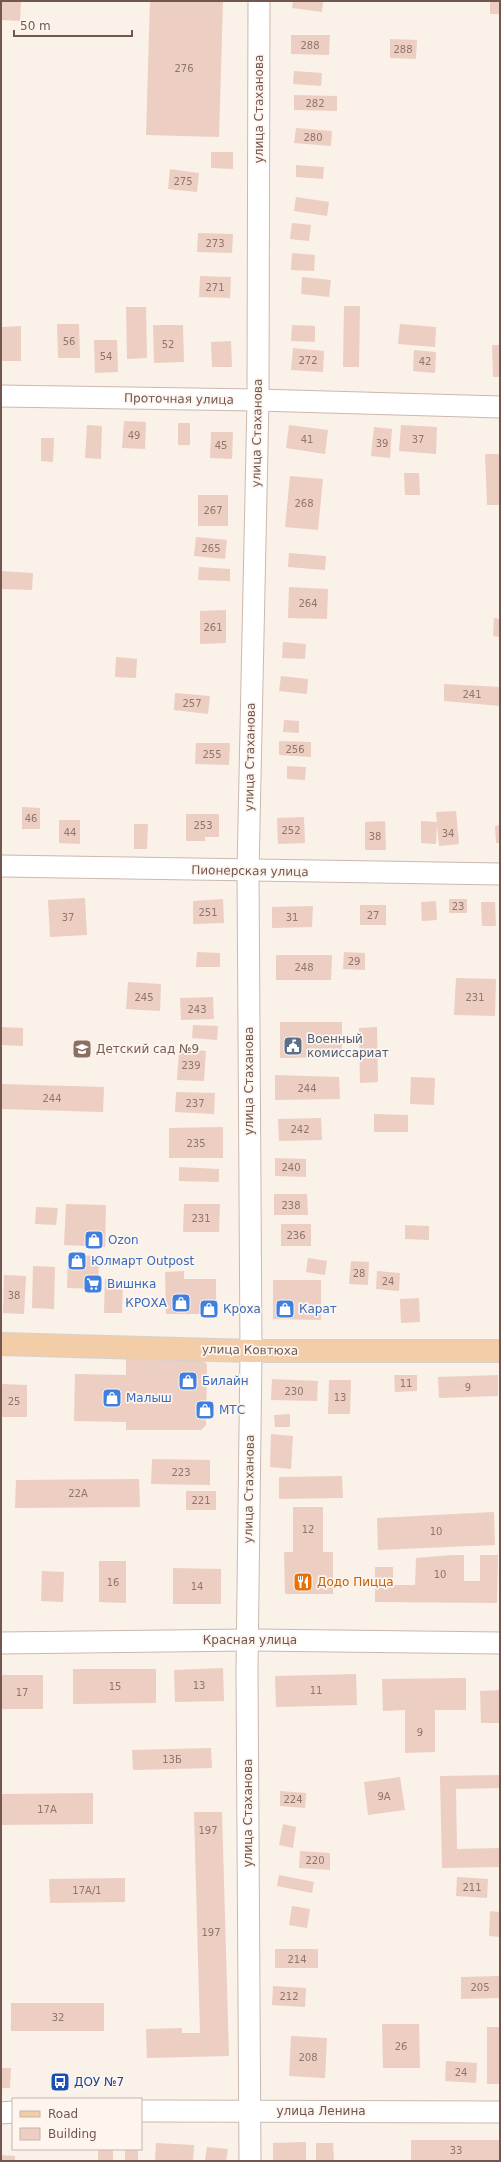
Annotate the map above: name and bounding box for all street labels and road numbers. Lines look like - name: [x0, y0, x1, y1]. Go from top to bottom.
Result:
- street label: улица Стаханова: [252, 55, 266, 163]
- street label: улица Стаханова: [249, 379, 265, 487]
- street label: Проточная улица: [124, 391, 234, 407]
- street label: улица Стаханова: [242, 703, 258, 811]
- street label: Пионерская улица: [191, 863, 309, 879]
- street label: улица Стаханова: [242, 1027, 256, 1135]
- street label: улица Ковтюха: [202, 1342, 298, 1358]
- street label: улица Стаханова: [241, 1435, 257, 1543]
- street label: Красная улица: [203, 1633, 297, 1647]
- street label: улица Стаханова: [241, 1759, 255, 1867]
- street label: улица Ленина: [276, 2104, 366, 2118]

